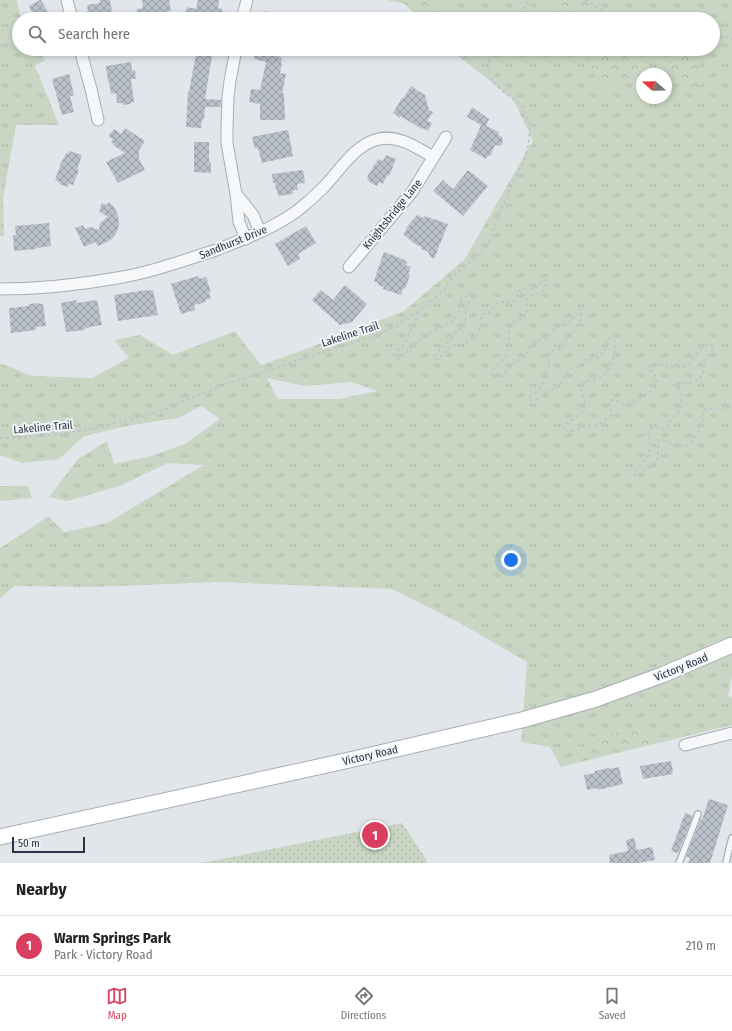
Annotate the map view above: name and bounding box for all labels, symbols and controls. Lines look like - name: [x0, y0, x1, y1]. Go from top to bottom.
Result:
- search box: [12, 12, 720, 56]
- icon: search: [26, 23, 48, 45]
- text: Search here: [58, 25, 130, 43]
- north arrow: [636, 68, 672, 104]
- street label: Knightsbridge Lane: [360, 177, 425, 252]
- street label: Sandhurst Drive: [197, 223, 269, 262]
- street label: Lakeline Trail: [320, 319, 381, 350]
- street label: Lakeline Trail: [13, 418, 73, 437]
- your location: [501, 550, 521, 570]
- street label: Victory Road: [653, 651, 710, 684]
- street label: Victory Road: [341, 743, 399, 768]
- pin: 1: [362, 820, 388, 850]
- scale bar: [12, 835, 85, 854]
- text: 50 m: [18, 837, 40, 850]
- text: Nearby: [16, 879, 67, 900]
- text: Warm Springs Park: [54, 929, 171, 947]
- text: 1: [26, 938, 32, 953]
- text: 210 m: [686, 938, 716, 953]
- text: Park · Victory Road: [54, 947, 153, 962]
- tab: Map: [106, 985, 128, 1022]
- tab: Directions: [341, 985, 386, 1022]
- tab: Saved: [599, 985, 626, 1022]

